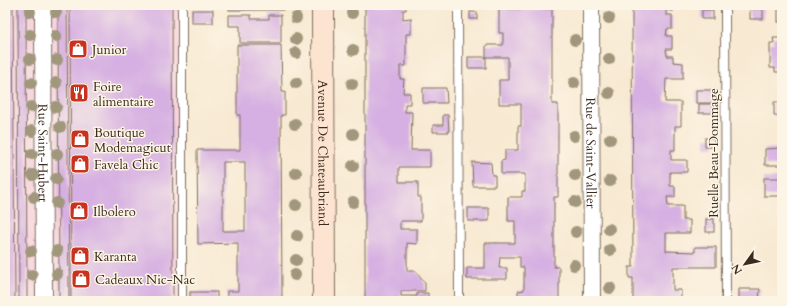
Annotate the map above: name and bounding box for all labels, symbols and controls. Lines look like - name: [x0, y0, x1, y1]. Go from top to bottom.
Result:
- shop icon: Junior: [67, 38, 89, 60]
- place label: Junior: [90, 41, 127, 59]
- place label: Foire alimentaire: [93, 78, 154, 111]
- street label: Avenue De Chateaubriand: [313, 80, 332, 226]
- restaurant icon: Foire alimentaire: [68, 82, 90, 104]
- street label: Ruelle Beau-Dommage: [705, 88, 723, 218]
- street label: Rue de Saint-Vallier: [581, 97, 600, 209]
- street label: Rue Saint-Hubert: [33, 104, 52, 202]
- place label: Boutique Modemagicut: [94, 124, 171, 157]
- shop icon: Boutique Modemagicut: [69, 128, 91, 150]
- shop icon: Favela Chic: [69, 153, 91, 175]
- place label: Favela Chic: [94, 156, 159, 174]
- shop icon: Ilbolero: [68, 200, 90, 222]
- place label: Ilbolero: [93, 203, 136, 221]
- north arrow: [725, 244, 765, 284]
- shop icon: Karanta: [69, 245, 91, 267]
- place label: Karanta: [94, 248, 137, 266]
- text: N: [728, 261, 746, 277]
- shop icon: Cadeaux Nic-Nac: [70, 268, 92, 290]
- place label: Cadeaux Nic-Nac: [95, 271, 195, 289]

